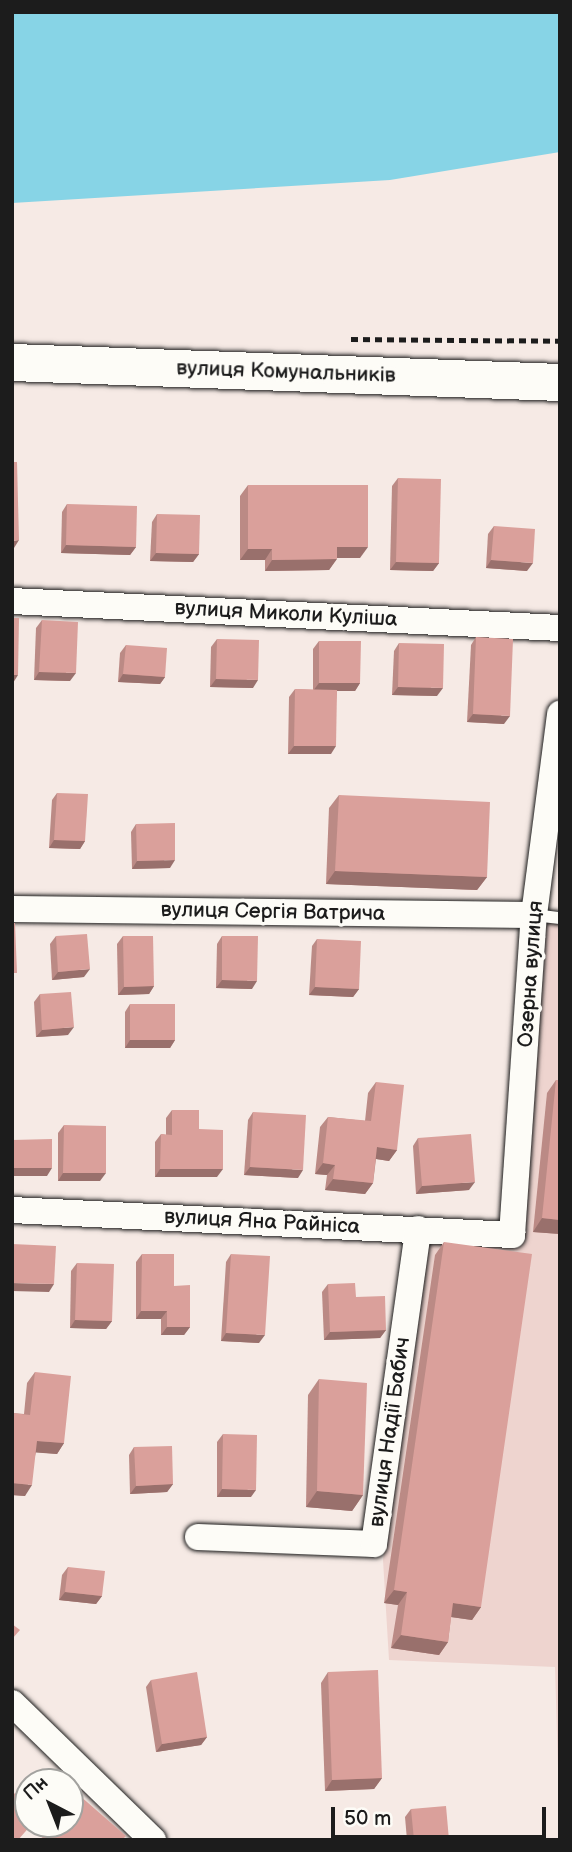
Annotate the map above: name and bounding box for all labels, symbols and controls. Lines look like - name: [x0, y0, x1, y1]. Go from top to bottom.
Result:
- street label: вулиця Комунальників: [176, 356, 396, 388]
- street label: вулиця Миколи Куліша: [174, 596, 398, 632]
- street label: вулиця Сергія Ватрича: [160, 897, 386, 927]
- street label: Озерна вулиця: [513, 900, 549, 1048]
- street label: вулиця Яна Райніса: [163, 1204, 361, 1240]
- street label: вулиця Надії Бабич: [364, 1335, 416, 1529]
- north arrow: [14, 1768, 84, 1838]
- text: Пн: [19, 1771, 53, 1806]
- scale bar: [334, 1792, 549, 1836]
- text: 50 m: [344, 1806, 391, 1831]

